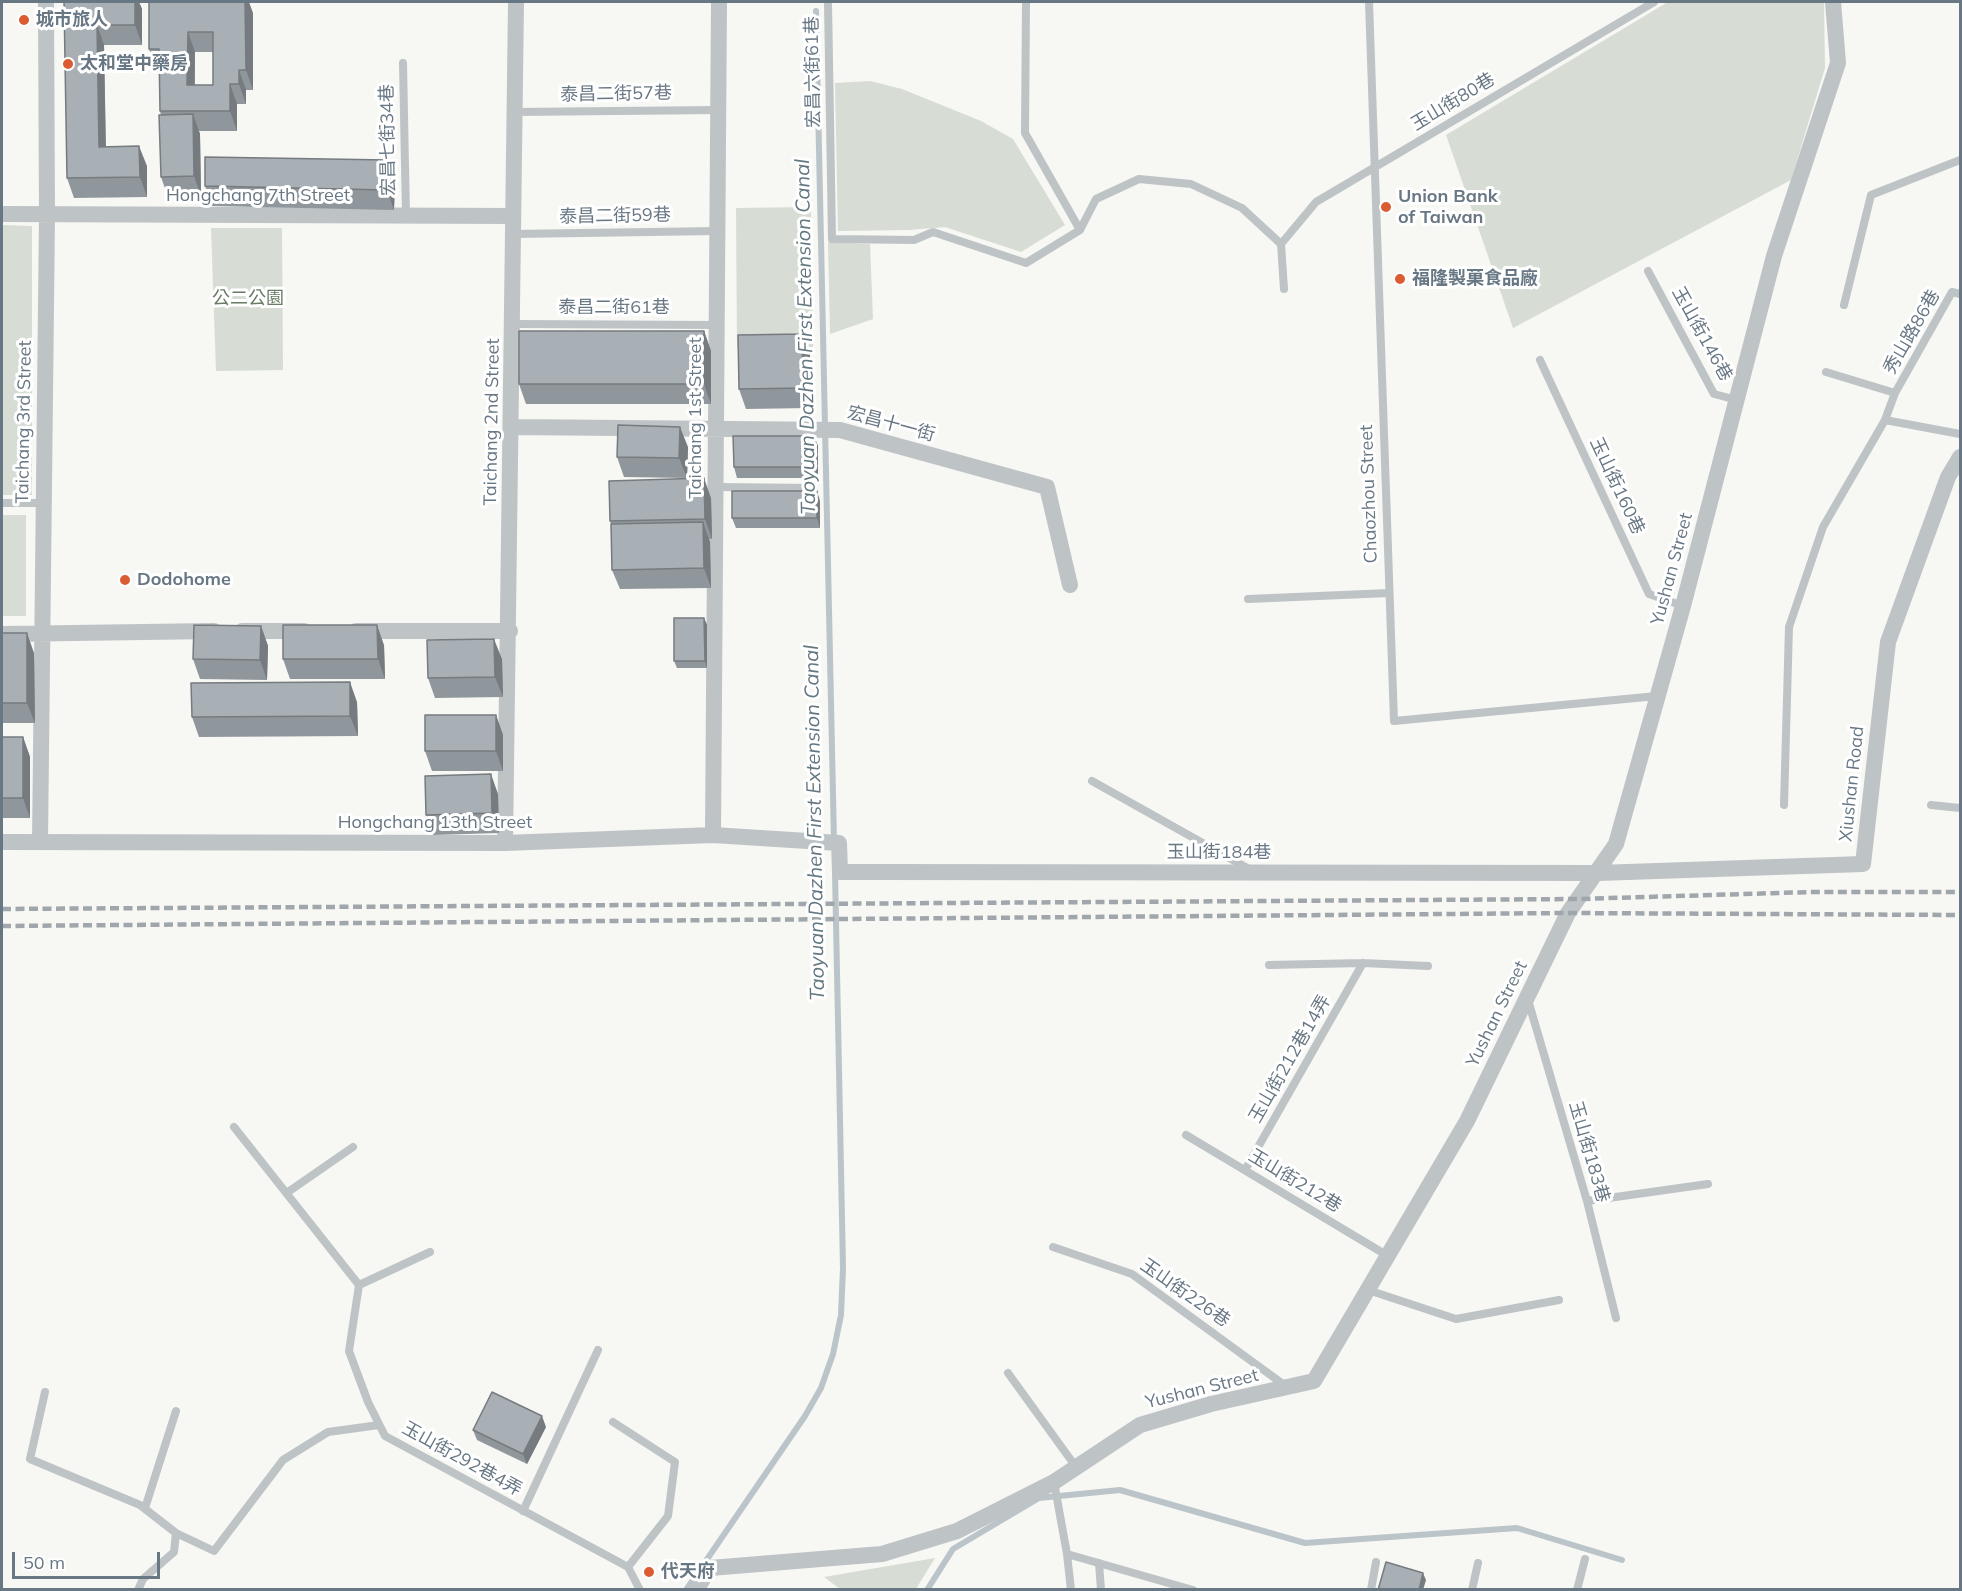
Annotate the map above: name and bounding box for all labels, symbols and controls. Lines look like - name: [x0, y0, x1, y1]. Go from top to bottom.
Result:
- place label: 城市旅人: [36, 9, 108, 31]
- marker: 城市旅人: [17, 13, 31, 27]
- street label: 宏昌六街61巷: [801, 16, 825, 128]
- place label: 太和堂中藥房: [80, 53, 188, 75]
- marker: 太和堂中藥房: [61, 57, 75, 71]
- street label: 玉山街80巷: [1407, 69, 1499, 135]
- street label: 泰昌二街57巷: [560, 82, 672, 106]
- street label: 宏昌七街34巷: [376, 84, 400, 196]
- water label: Taoyuan Dazhen First Extension Canal: [791, 159, 821, 515]
- street label: Hongchang 7th Street: [166, 185, 350, 207]
- place label: Union Bank of Taiwan: [1398, 186, 1498, 228]
- marker: Union Bank of Taiwan: [1379, 200, 1393, 214]
- street label: 泰昌二街59巷: [559, 204, 671, 228]
- place label: 福隆製菓食品廠: [1412, 268, 1538, 290]
- marker: 福隆製菓食品廠: [1393, 272, 1407, 286]
- street label: 玉山街146巷: [1667, 283, 1737, 385]
- street label: 秀山路86巷: [1879, 286, 1945, 378]
- park label: 公二公園: [212, 288, 284, 310]
- street label: 泰昌二街61巷: [558, 297, 670, 319]
- street label: Taichang 1st Street: [685, 337, 707, 499]
- street label: Taichang 2nd Street: [480, 338, 504, 506]
- street label: Taichang 3rd Street: [12, 340, 36, 504]
- street label: 宏昌十一街: [845, 402, 937, 446]
- street label: Chaozhou Street: [1356, 424, 1382, 564]
- street label: 玉山街160巷: [1585, 434, 1649, 538]
- street label: Yushan Street: [1647, 511, 1697, 627]
- place label: Dodohome: [137, 569, 231, 591]
- marker: Dodohome: [118, 573, 132, 587]
- water label: Taoyuan Dazhen First Extension Canal: [800, 645, 830, 1001]
- street label: Xiushan Road: [1835, 725, 1869, 843]
- street label: Hongchang 13th Street: [338, 812, 532, 834]
- street label: 玉山街184巷: [1167, 842, 1271, 864]
- street label: Yushan Street: [1462, 957, 1532, 1071]
- street label: 玉山街212巷14弄: [1245, 991, 1335, 1127]
- street label: 玉山街183巷: [1564, 1099, 1614, 1205]
- street label: 玉山街212巷: [1245, 1145, 1345, 1217]
- street label: 玉山街226巷: [1136, 1254, 1234, 1332]
- street label: Yushan Street: [1143, 1365, 1261, 1413]
- street label: 玉山街292巷4弄: [399, 1417, 525, 1501]
- scale bar: [15, 1540, 164, 1578]
- text: 50 m: [23, 1551, 65, 1574]
- place label: 代天府: [661, 1561, 715, 1583]
- marker: 代天府: [642, 1565, 656, 1579]

